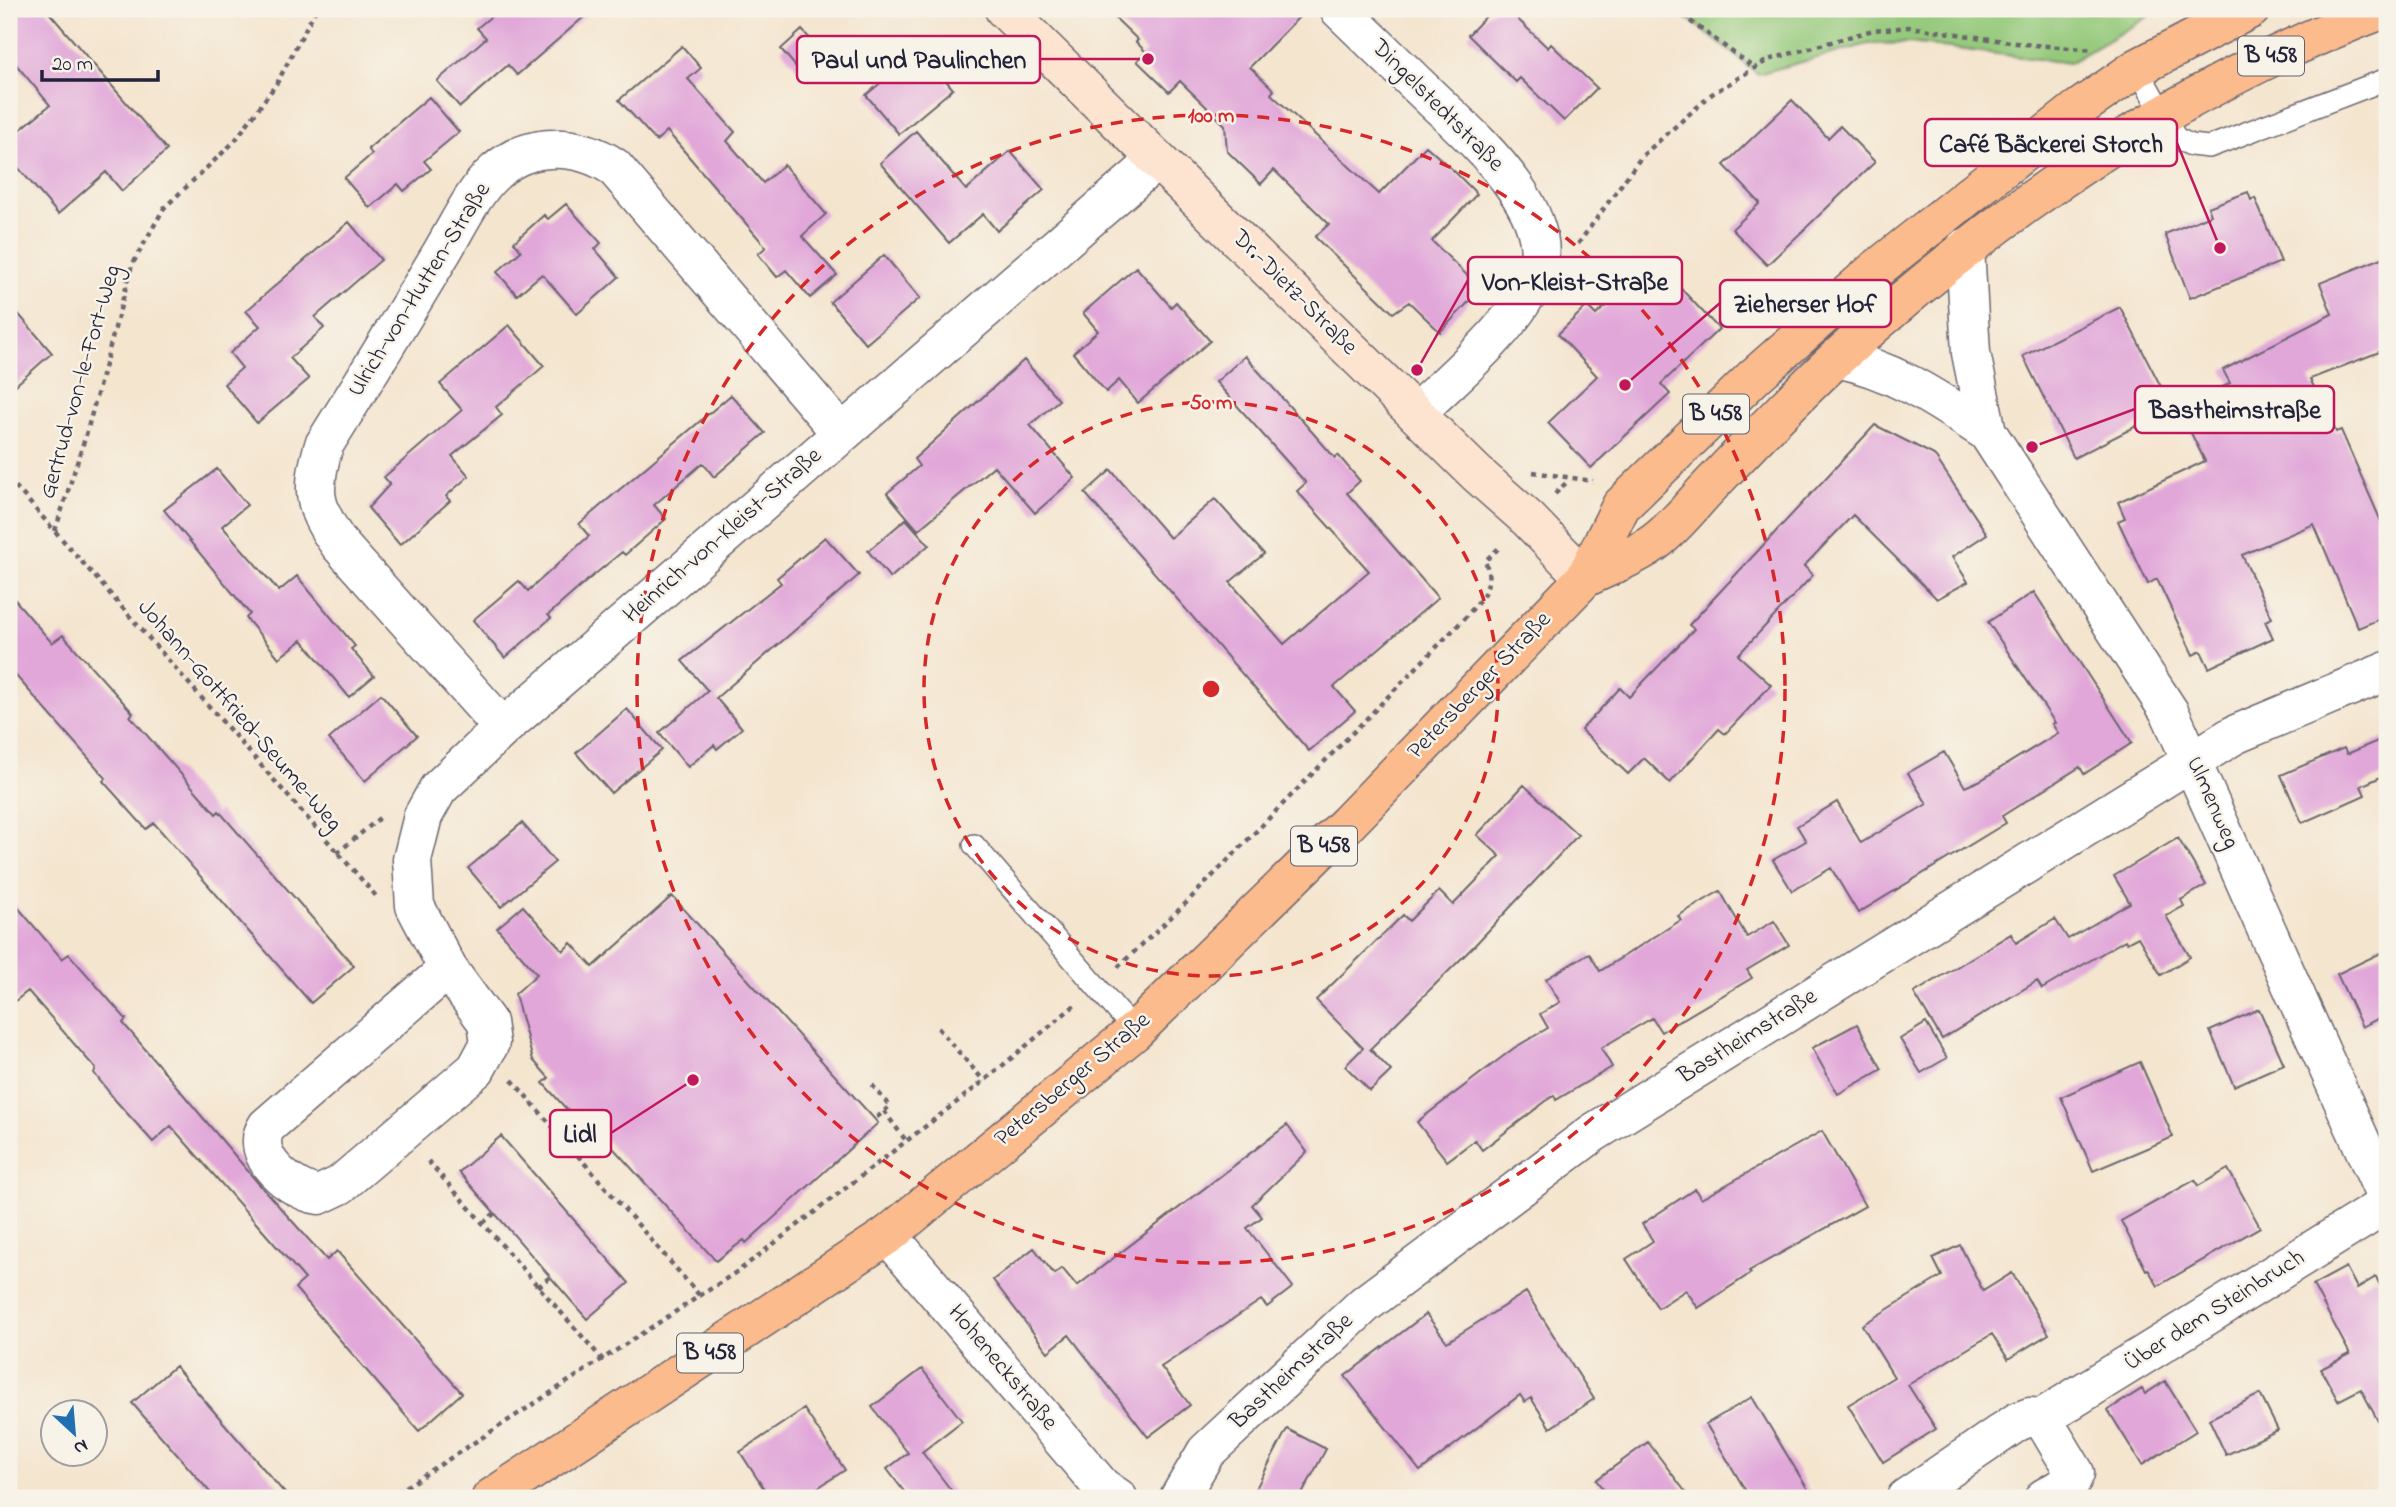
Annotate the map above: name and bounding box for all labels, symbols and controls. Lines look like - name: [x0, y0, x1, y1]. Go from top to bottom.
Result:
- street label: Dingelstedtstraße: [1362, 31, 1512, 181]
- callout: Paul und Paulinchen: [797, 36, 1040, 83]
- road number: B 458: [2238, 36, 2304, 76]
- scale bar: [42, 38, 158, 82]
- text: Paul und Paulinchen: [812, 43, 1026, 81]
- text: 20 m: [52, 50, 93, 80]
- text: 100 m: [1188, 102, 1234, 132]
- callout: Café Bäckerei Storch: [1925, 119, 2177, 166]
- text: Café Bäckerei Storch: [1939, 127, 2163, 165]
- street label: Ulrich-von-Hutten-Straße: [340, 176, 500, 404]
- street label: Dr.-Dietz-Straße: [1222, 221, 1365, 364]
- callout: Von-Kleist-Straße: [1468, 257, 1682, 304]
- street label: Gertrud-von-le-Fort-Weg: [31, 261, 131, 503]
- text: Von-Kleist-Straße: [1481, 265, 1669, 303]
- callout: Zieherser Hof: [1720, 280, 1891, 327]
- text: Zieherser Hof: [1733, 287, 1878, 325]
- callout: Bastheimstraße: [2135, 386, 2334, 433]
- text: 50 m: [1190, 389, 1232, 419]
- text: Bastheimstraße: [2148, 393, 2322, 431]
- road number: B 458: [1683, 394, 1749, 434]
- street label: Heinrich-von-Kleist-Straße: [616, 439, 830, 632]
- street label: Johann-Gottfried-Seume-Weg: [128, 592, 350, 840]
- street label: Petersberger Straße: [1400, 604, 1560, 768]
- centre of rings: [1199, 677, 1223, 701]
- street label: Ulmenweg: [2176, 751, 2248, 855]
- road number: B 458: [1291, 826, 1357, 866]
- street label: Bastheimstraße: [1671, 980, 1825, 1094]
- street label: Petersberger Straße: [987, 1004, 1159, 1156]
- callout: Lidl: [550, 1110, 611, 1157]
- text: Lidl: [563, 1117, 597, 1155]
- street label: Über dem Steinbruch: [2118, 1241, 2312, 1381]
- street label: Hoheneckstraße: [939, 1297, 1066, 1439]
- street label: Bastheimstraße: [1221, 1305, 1362, 1440]
- road number: B 458: [677, 1334, 743, 1372]
- north arrow: [38, 1398, 108, 1468]
- text: N: [69, 1431, 92, 1461]

